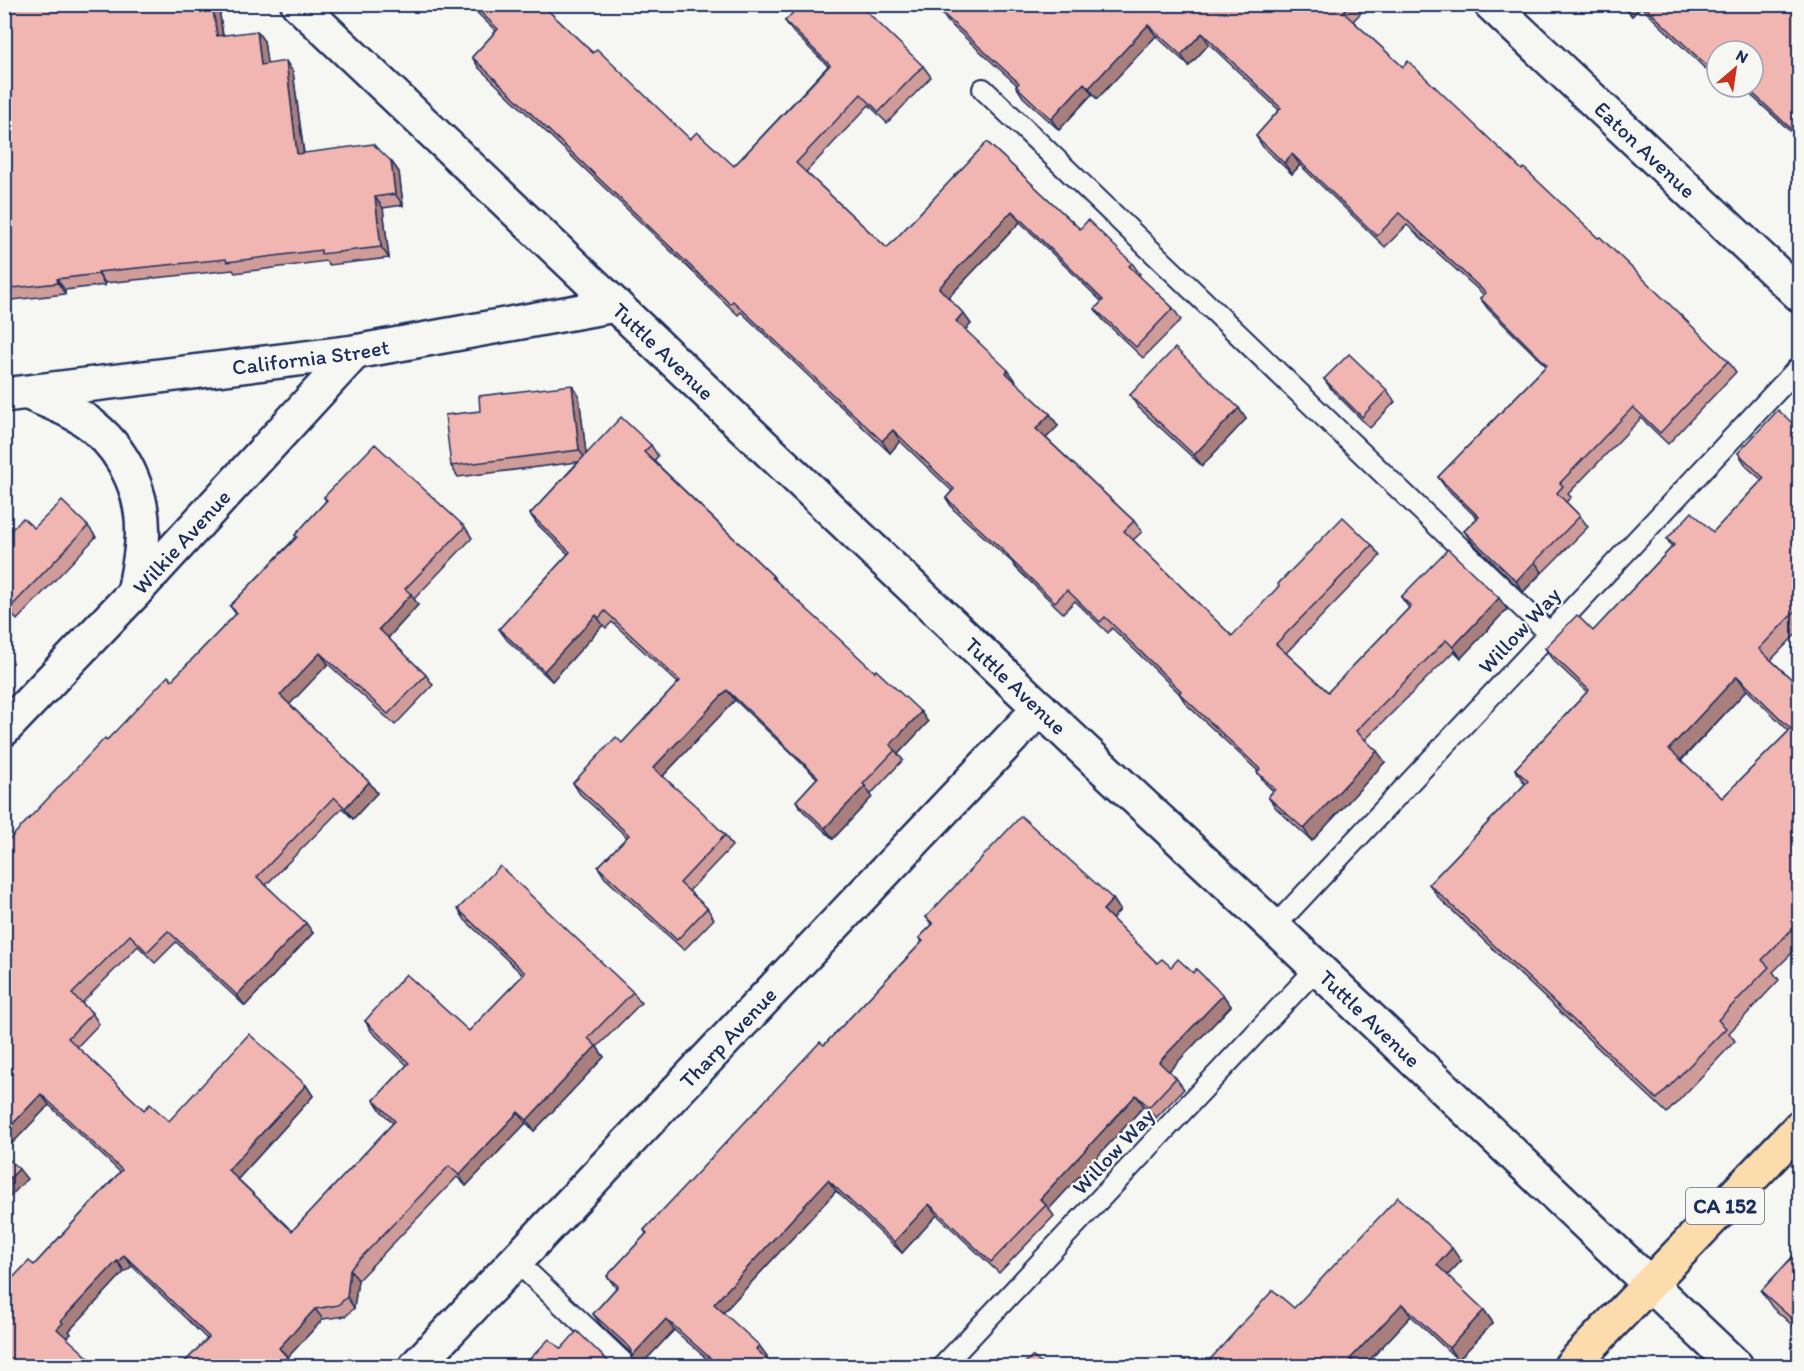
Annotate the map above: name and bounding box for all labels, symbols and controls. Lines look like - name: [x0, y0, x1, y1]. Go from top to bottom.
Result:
- north arrow: [1705, 39, 1765, 99]
- text: N: [1733, 45, 1751, 67]
- street label: Eaton Avenue: [1589, 95, 1701, 204]
- street label: Tuttle Avenue: [607, 297, 720, 406]
- street label: California Street: [231, 333, 391, 381]
- street label: Wilkie Avenue: [127, 484, 236, 600]
- street label: Willow Way: [1472, 581, 1567, 679]
- street label: Tuttle Avenue: [959, 631, 1072, 741]
- street label: Tuttle Avenue: [1313, 964, 1426, 1073]
- street label: Tharp Avenue: [674, 981, 782, 1094]
- street label: Willow Way: [1066, 1102, 1161, 1200]
- road number: CA 152: [1686, 1188, 1764, 1224]

